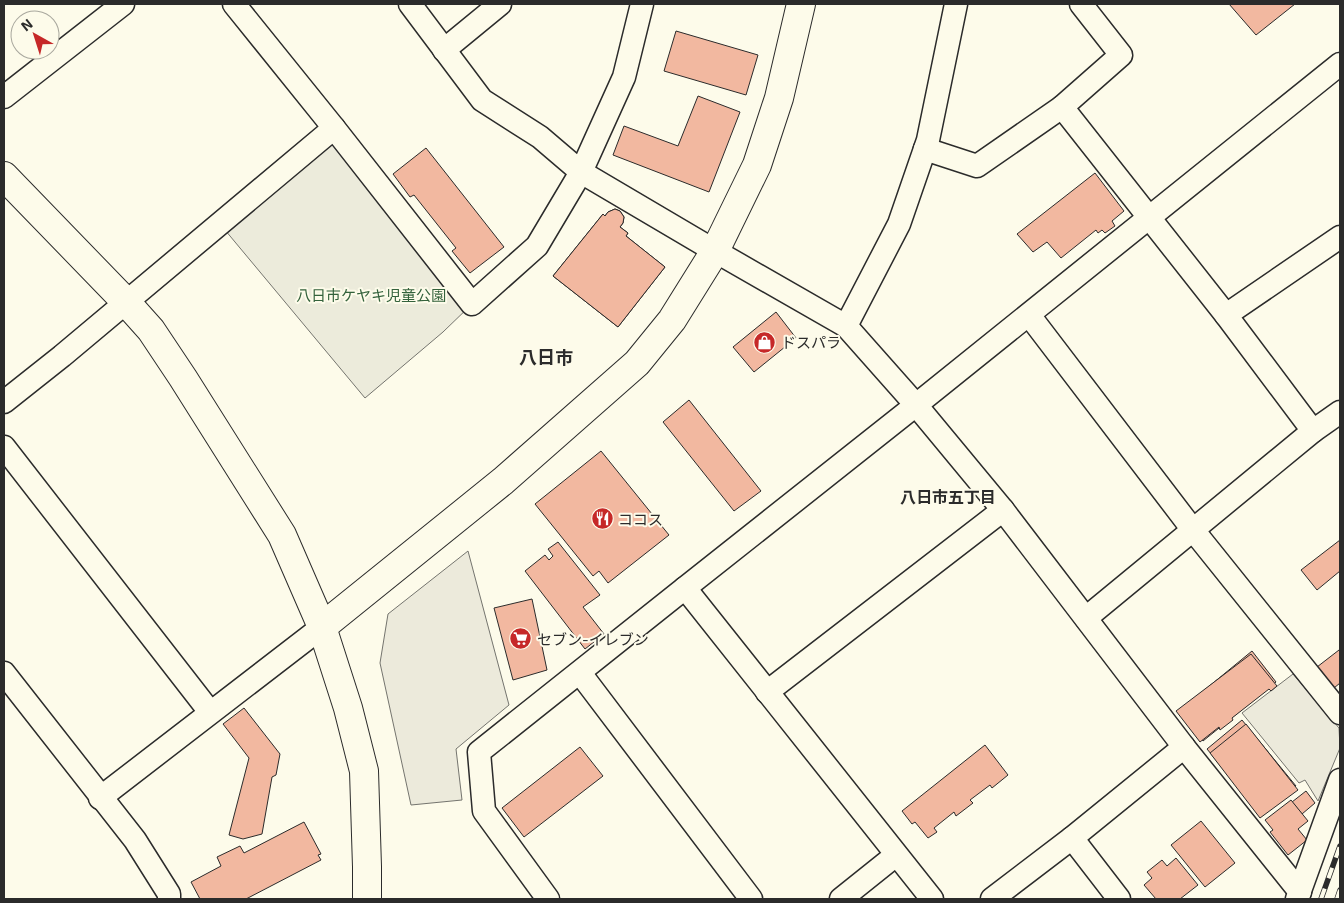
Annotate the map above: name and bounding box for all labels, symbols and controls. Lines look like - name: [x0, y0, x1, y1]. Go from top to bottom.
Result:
- north arrow: [10, 10, 60, 60]
- text: N: [17, 15, 36, 34]
- park label: 八日市ケヤキ児童公園: [296, 286, 446, 304]
- shop icon: ドスパラ: [753, 330, 777, 354]
- place label: ドスパラ: [781, 333, 841, 351]
- district label: 八日市: [519, 346, 573, 368]
- district label: 八日市五丁目: [900, 487, 996, 506]
- restaurant icon: ココス: [590, 507, 614, 531]
- place label: ココス: [618, 510, 663, 528]
- supermarket icon: セブン-イレブン: [509, 627, 533, 651]
- place label: セブン-イレブン: [537, 630, 649, 648]

